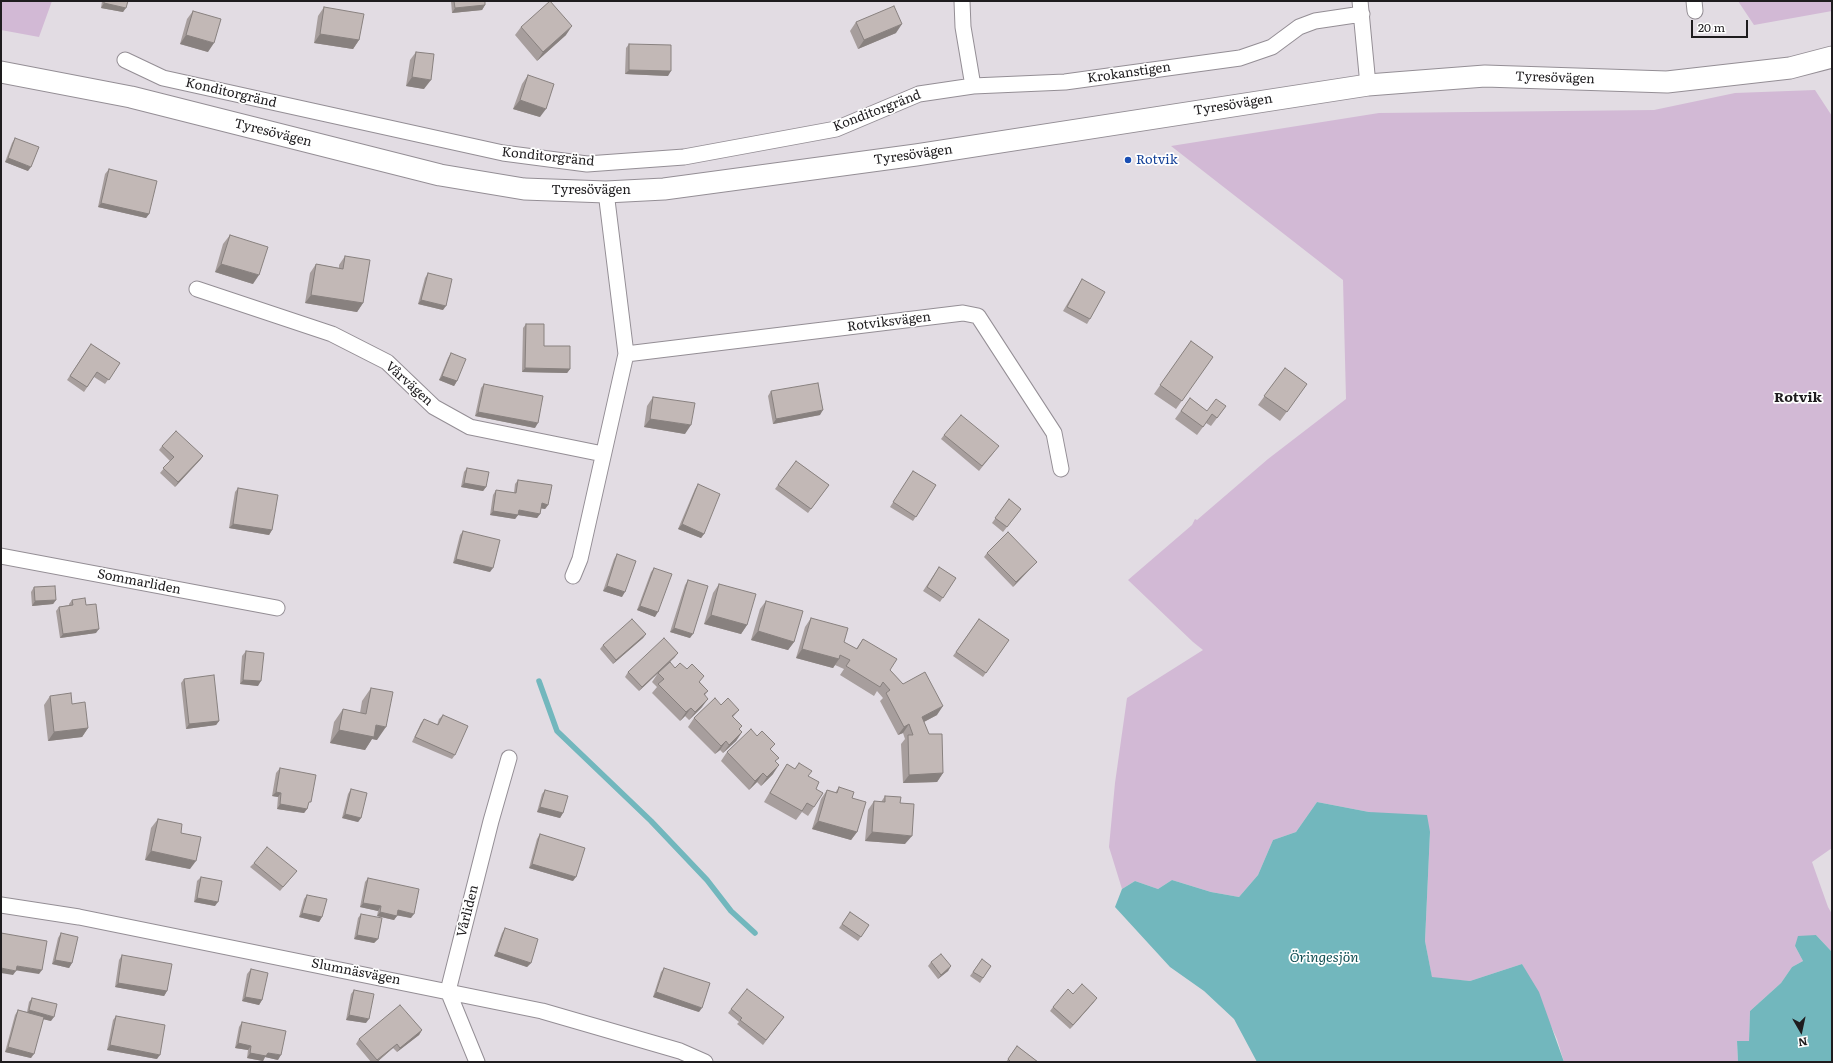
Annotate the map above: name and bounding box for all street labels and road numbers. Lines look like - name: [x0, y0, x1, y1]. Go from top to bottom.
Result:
- street label: Krokanstigen: [1086, 59, 1172, 87]
- street label: Tyresövägen: [1515, 69, 1595, 87]
- street label: Konditorgränd: [184, 75, 278, 111]
- street label: Konditorgränd: [831, 87, 923, 135]
- street label: Tyresövägen: [1192, 91, 1274, 119]
- street label: Tyresövägen: [233, 116, 313, 150]
- street label: Tyresövägen: [873, 142, 953, 168]
- street label: Konditorgränd: [501, 144, 595, 170]
- street label: Tyresövägen: [551, 182, 631, 198]
- street label: Rotviksvägen: [846, 309, 932, 335]
- street label: Vårvägen: [382, 359, 436, 409]
- street label: Sommarliden: [96, 566, 182, 598]
- street label: Vårliden: [454, 883, 482, 939]
- street label: Slumnäsvägen: [310, 956, 402, 988]

